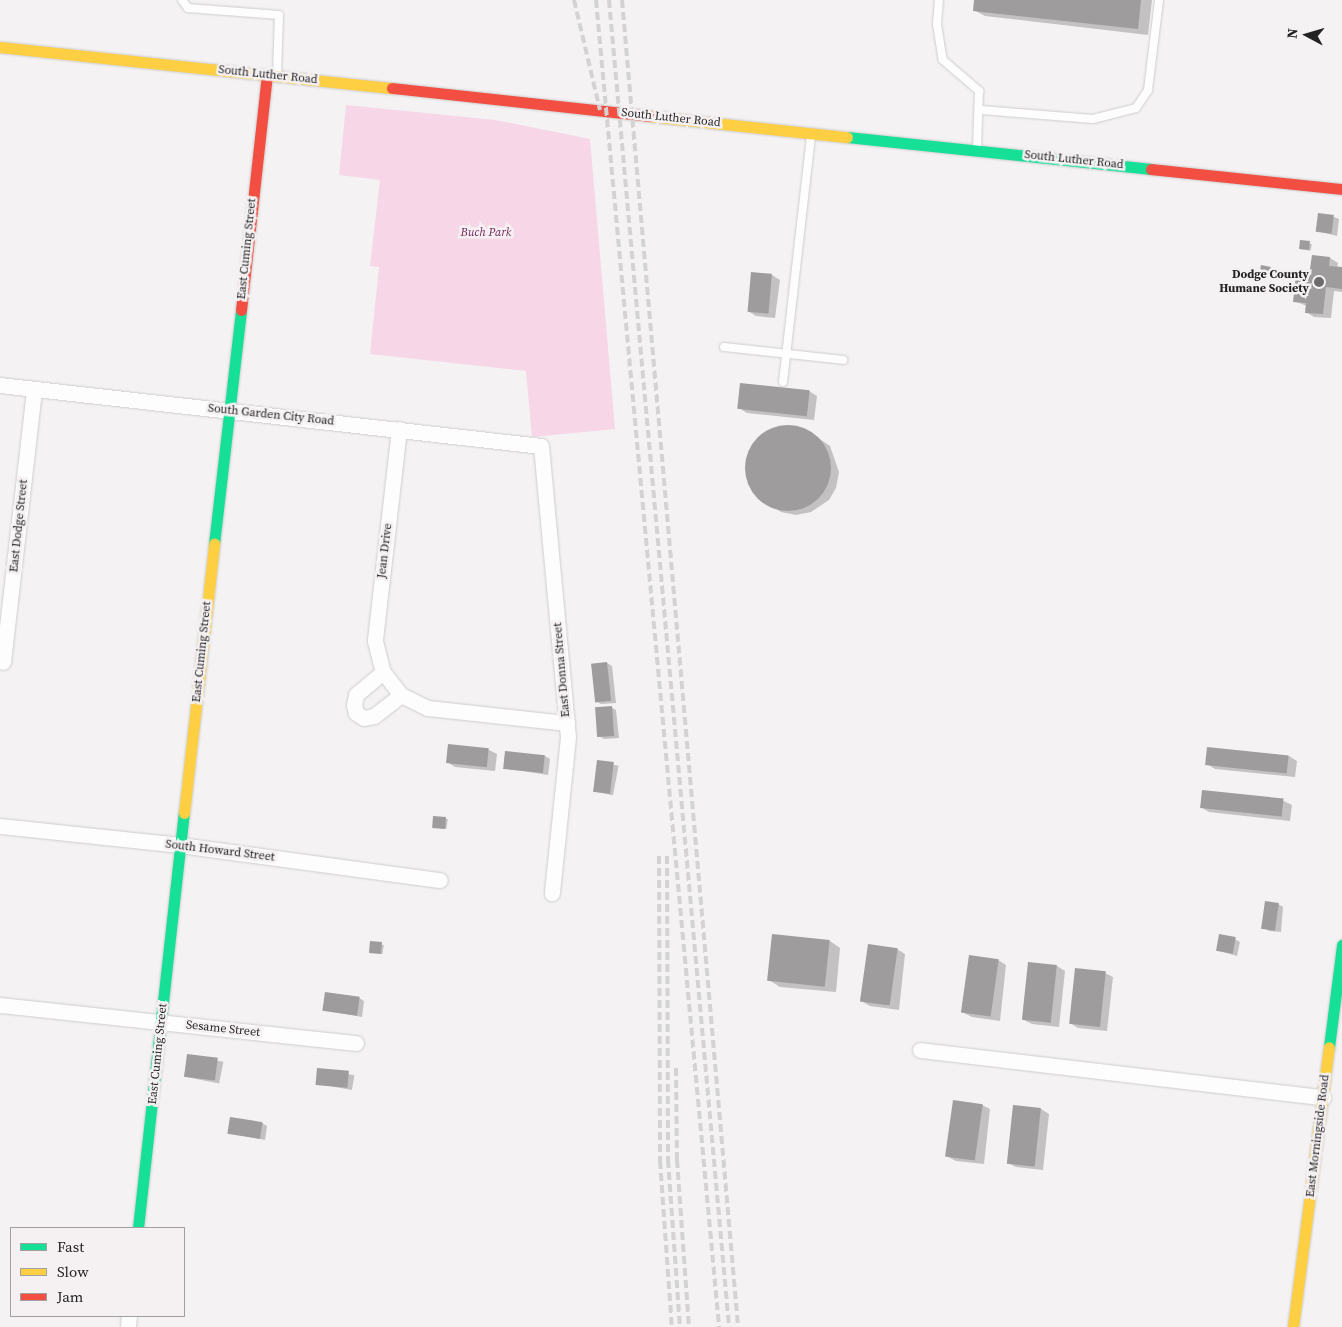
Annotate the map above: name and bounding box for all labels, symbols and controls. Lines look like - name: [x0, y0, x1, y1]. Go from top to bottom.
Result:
- north arrow: [1282, 10, 1332, 60]
- text: N: [1282, 27, 1303, 40]
- street label: South Luther Road: [218, 63, 318, 87]
- street label: South Luther Road: [621, 106, 721, 130]
- street label: South Luther Road: [1024, 148, 1124, 172]
- street label: East Cuming Street: [235, 198, 259, 300]
- park label: Buch Park: [460, 226, 512, 240]
- place label: Dodge County Humane Society: [1219, 268, 1309, 296]
- marker: Dodge County Humane Society: [1313, 276, 1325, 288]
- street label: South Garden City Road: [207, 401, 335, 429]
- street label: East Dodge Street: [7, 479, 31, 573]
- street label: Jean Drive: [374, 523, 396, 579]
- street label: East Cuming Street: [190, 601, 214, 703]
- street label: East Donna Street: [551, 622, 573, 718]
- street label: South Howard Street: [165, 837, 275, 865]
- street label: East Cuming Street: [146, 1003, 170, 1105]
- street label: Sesame Street: [185, 1018, 261, 1040]
- street label: East Morningside Road: [1303, 1074, 1333, 1198]
- legend: [10, 1227, 185, 1317]
- text: Fast: [57, 1236, 84, 1257]
- text: Slow: [57, 1261, 89, 1282]
- text: Jam: [57, 1286, 83, 1307]

